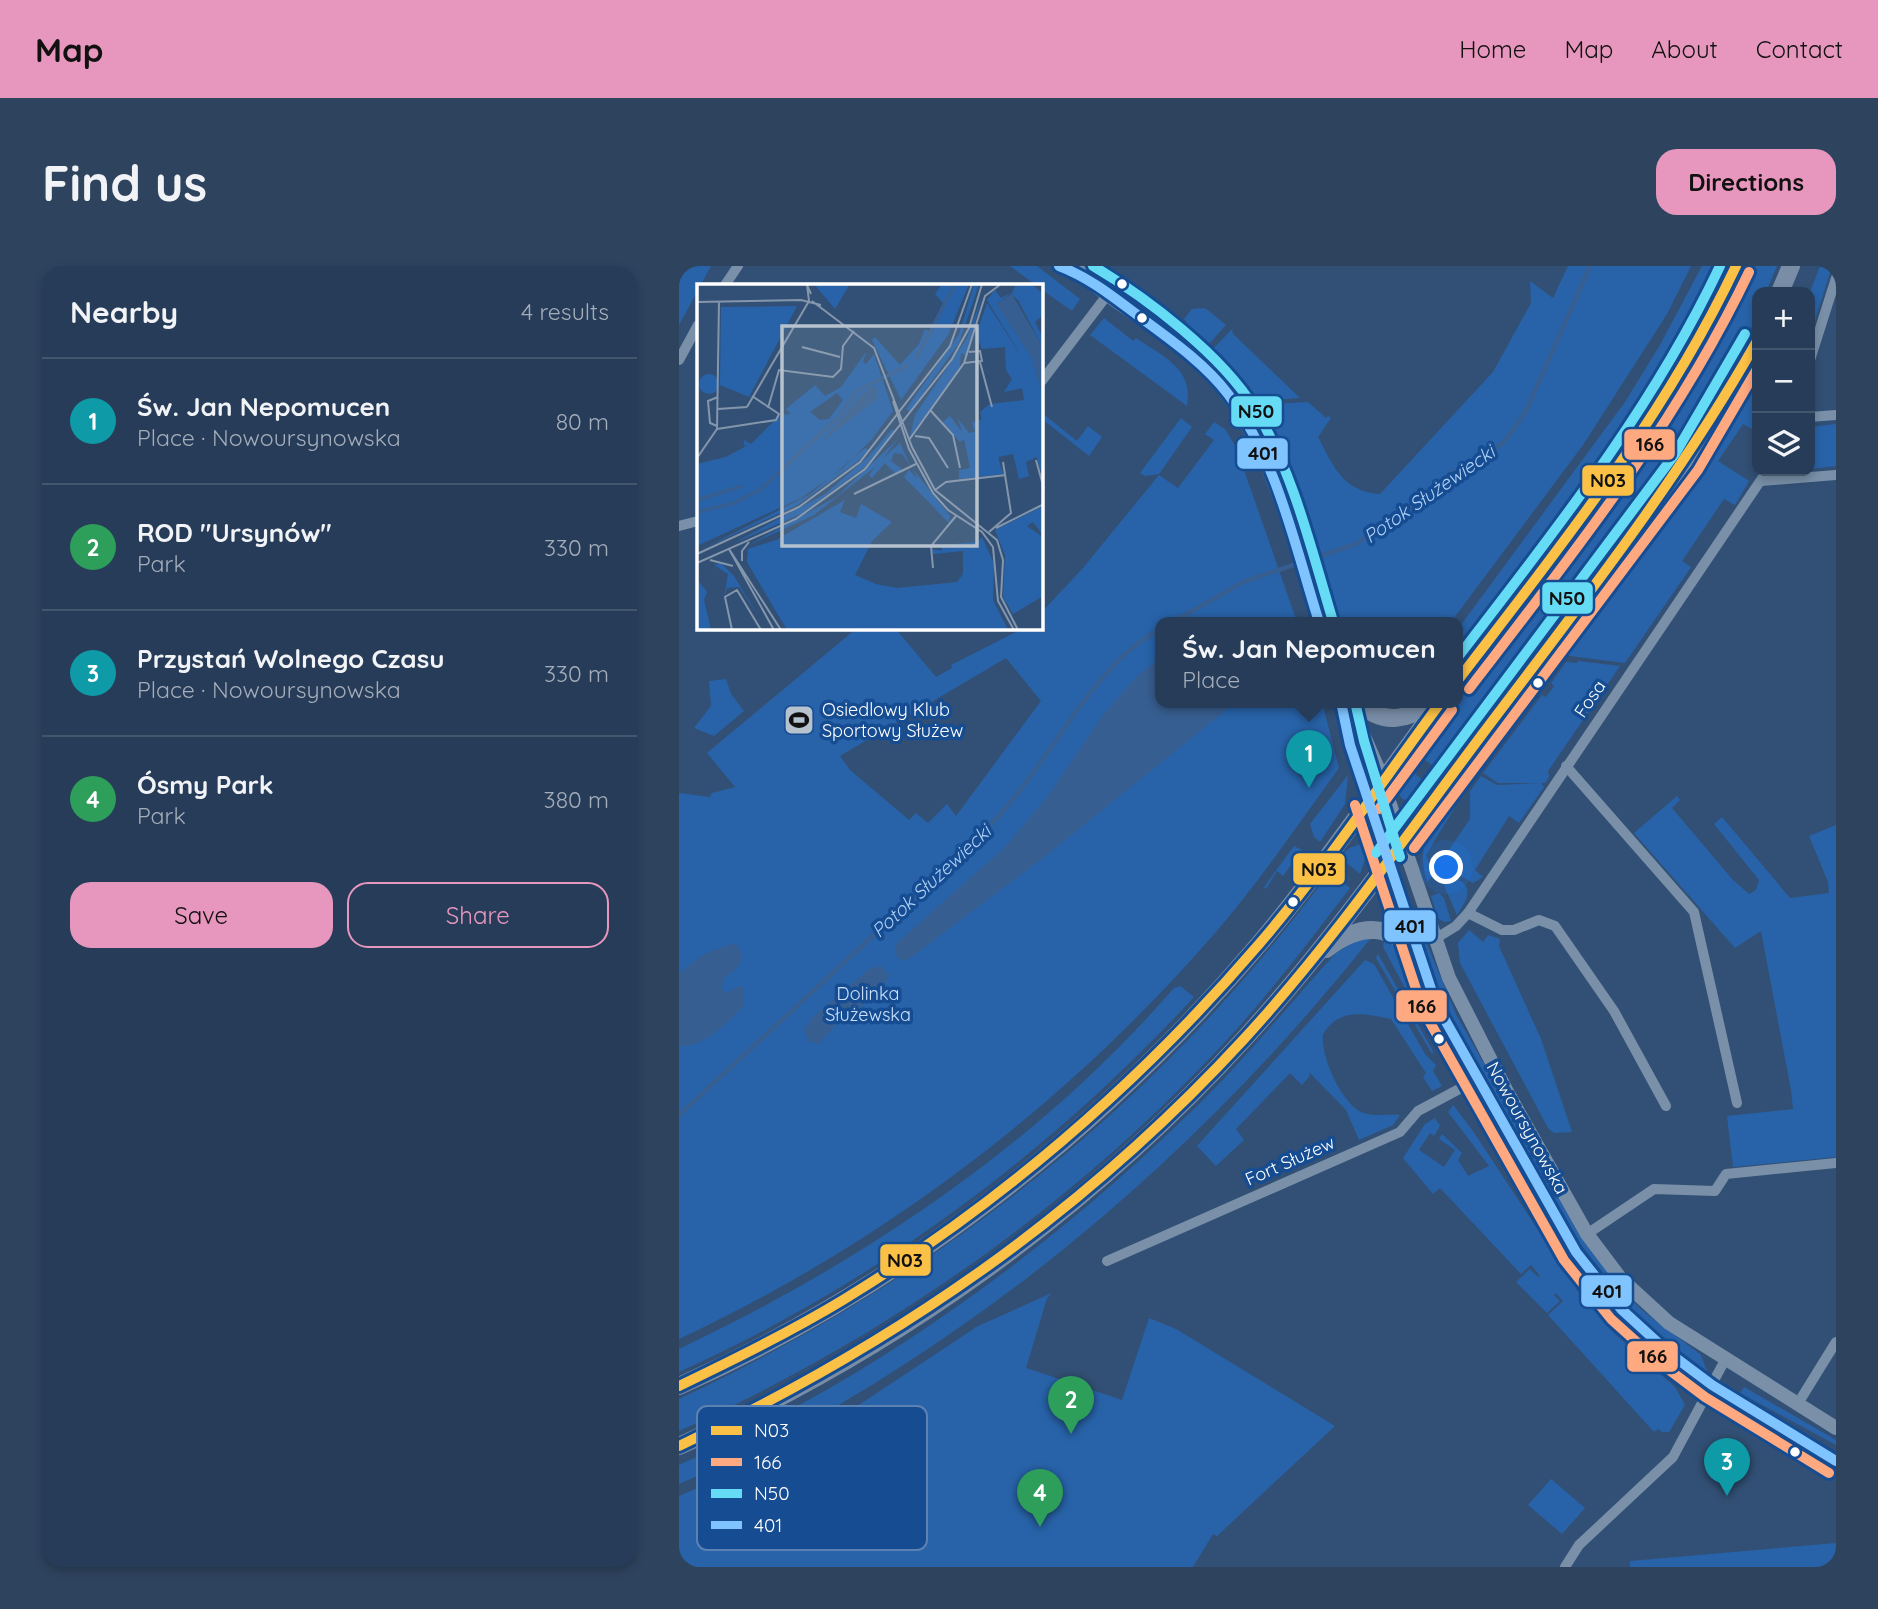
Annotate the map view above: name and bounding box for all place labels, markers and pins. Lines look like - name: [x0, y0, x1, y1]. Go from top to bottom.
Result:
- unlabelled marker: [1115, 277, 1129, 291]
- unlabelled marker: [1135, 311, 1149, 325]
- unlabelled marker: [1531, 676, 1545, 690]
- place label: Osiedlowy Klub Sportowy Służew: [822, 698, 963, 742]
- sports icon: Osiedlowy Klub Sportowy Służew: [782, 703, 816, 737]
- pin: 1: [1286, 730, 1332, 788]
- unlabelled marker: [1286, 895, 1300, 909]
- unlabelled marker: [1432, 1032, 1446, 1046]
- pin: 2: [1048, 1376, 1094, 1434]
- pin: 3: [1704, 1438, 1750, 1496]
- unlabelled marker: [1788, 1445, 1802, 1459]
- pin: 4: [1017, 1469, 1063, 1527]

